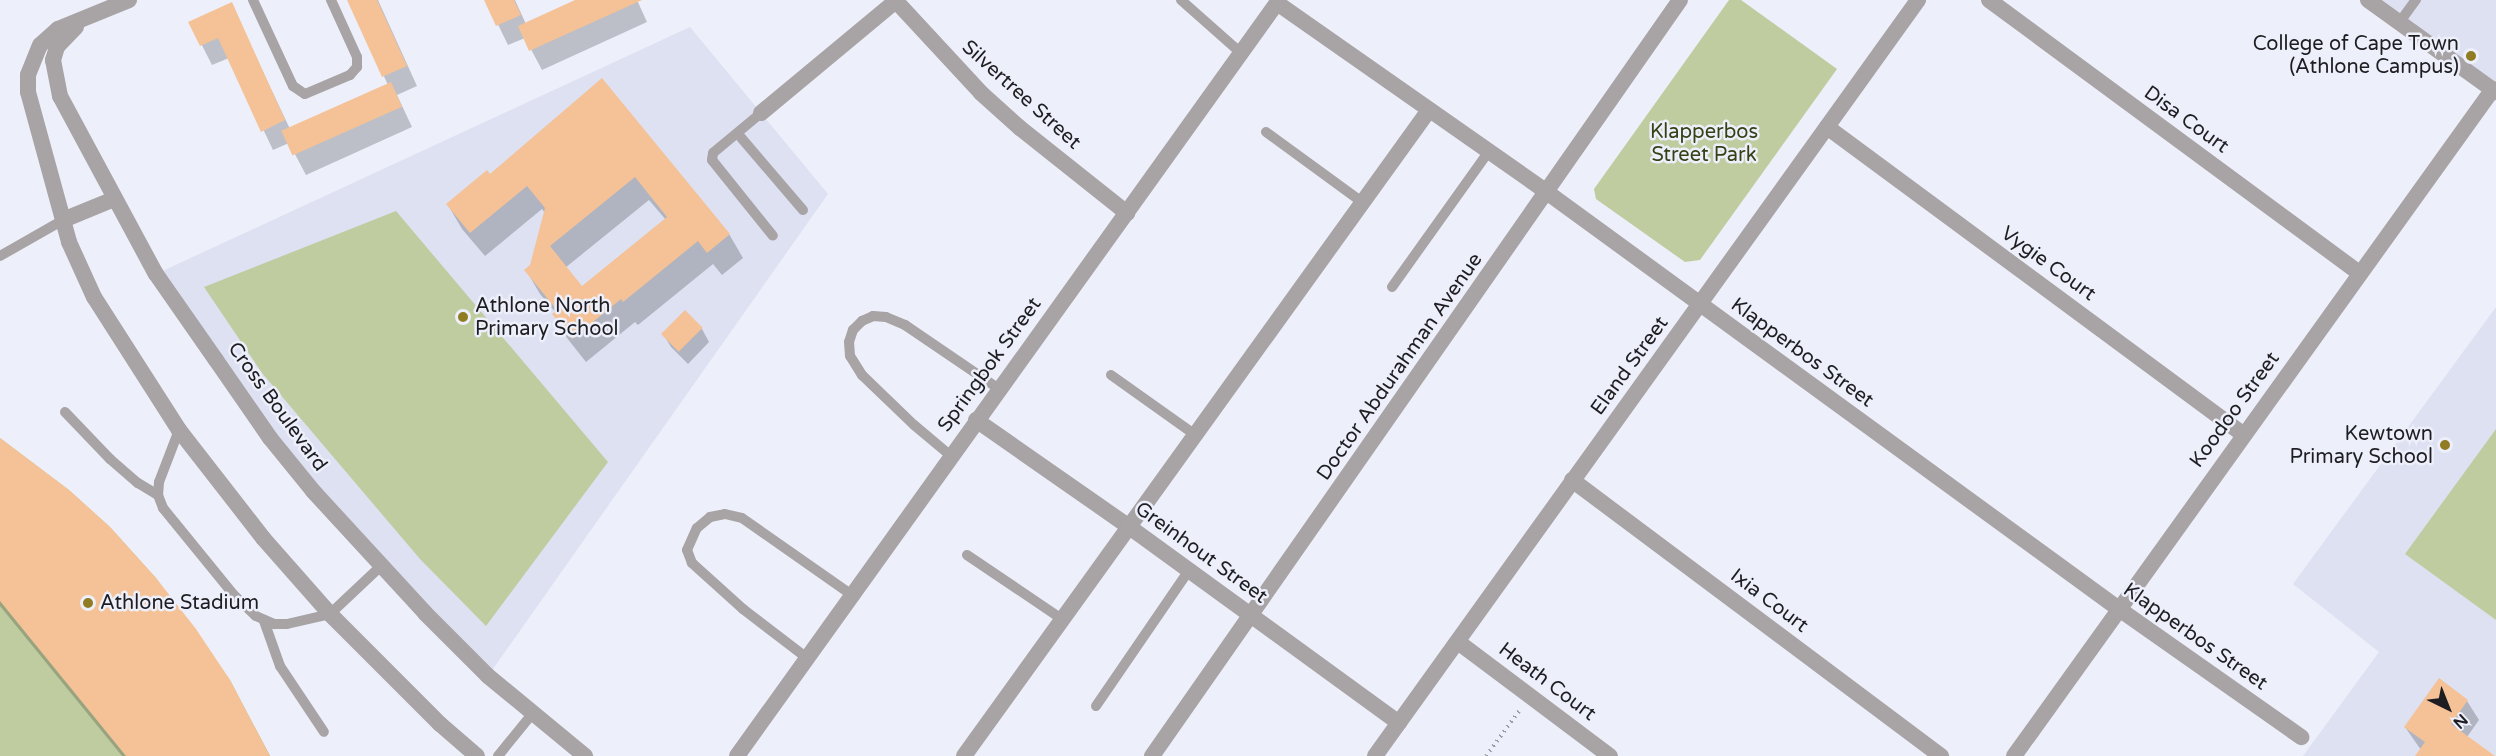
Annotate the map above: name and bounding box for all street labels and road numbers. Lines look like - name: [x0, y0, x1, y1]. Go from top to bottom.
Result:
- street label: Silvertree Street: [957, 35, 1085, 155]
- street label: Disa Court: [2139, 81, 2233, 159]
- street label: Vygie Court: [1996, 222, 2100, 306]
- street label: Doctor Abdurahman Avenue: [1312, 249, 1488, 485]
- street label: Springbok Street: [933, 293, 1047, 437]
- street label: Klapperbos Street: [1726, 293, 1878, 413]
- street label: Eland Street: [1586, 312, 1674, 420]
- street label: Cross Boulevard: [222, 338, 332, 476]
- street label: Koodoo Street: [2185, 348, 2285, 472]
- street label: Greinhout Street: [1130, 497, 1272, 609]
- street label: Ixia Court: [1725, 564, 1813, 638]
- street label: Klapperbos Street: [2118, 578, 2272, 696]
- street label: Heath Court: [1494, 638, 1600, 726]

